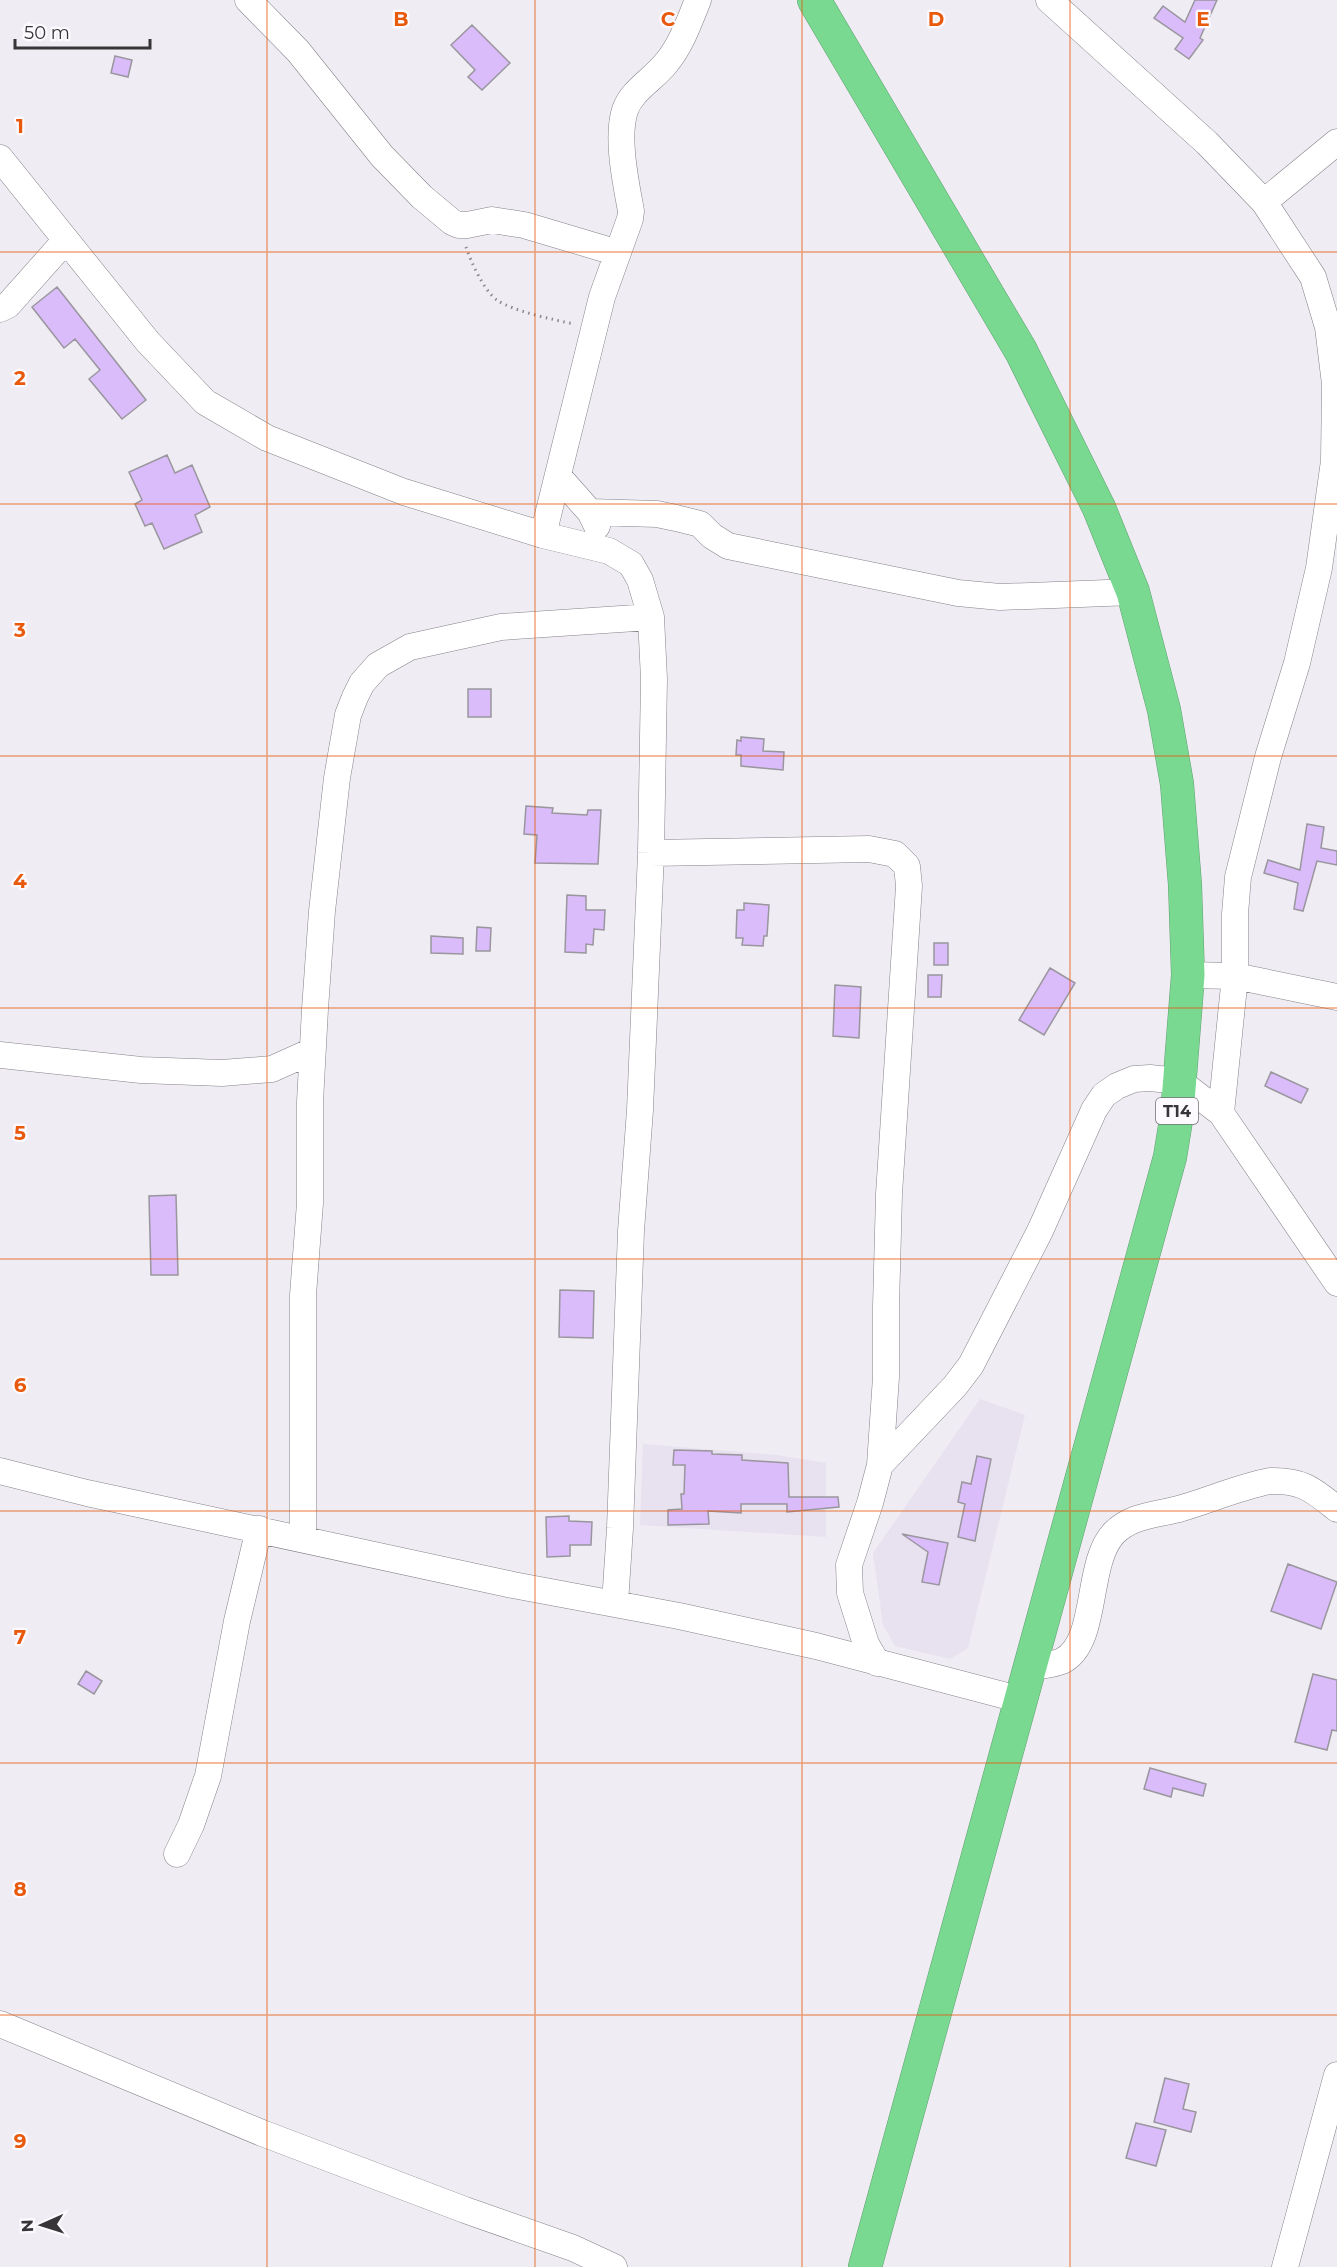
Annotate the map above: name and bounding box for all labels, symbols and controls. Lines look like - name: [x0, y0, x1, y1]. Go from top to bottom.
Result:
- text: B: [393, 7, 409, 31]
- text: C: [661, 7, 676, 31]
- text: D: [928, 7, 944, 31]
- text: E: [1196, 7, 1210, 31]
- scale bar: [15, 12, 150, 50]
- text: 50 m: [24, 22, 70, 44]
- text: 1: [16, 114, 24, 138]
- text: 2: [14, 366, 26, 390]
- text: 3: [13, 618, 26, 642]
- text: 4: [13, 869, 27, 893]
- road number: T14: [1156, 1098, 1198, 1124]
- text: 5: [14, 1121, 26, 1145]
- text: 6: [14, 1373, 27, 1397]
- text: 7: [14, 1625, 26, 1649]
- text: 8: [13, 1877, 27, 1901]
- text: 9: [14, 2129, 26, 2153]
- north arrow: [12, 2195, 72, 2255]
- text: N: [18, 2219, 37, 2233]

